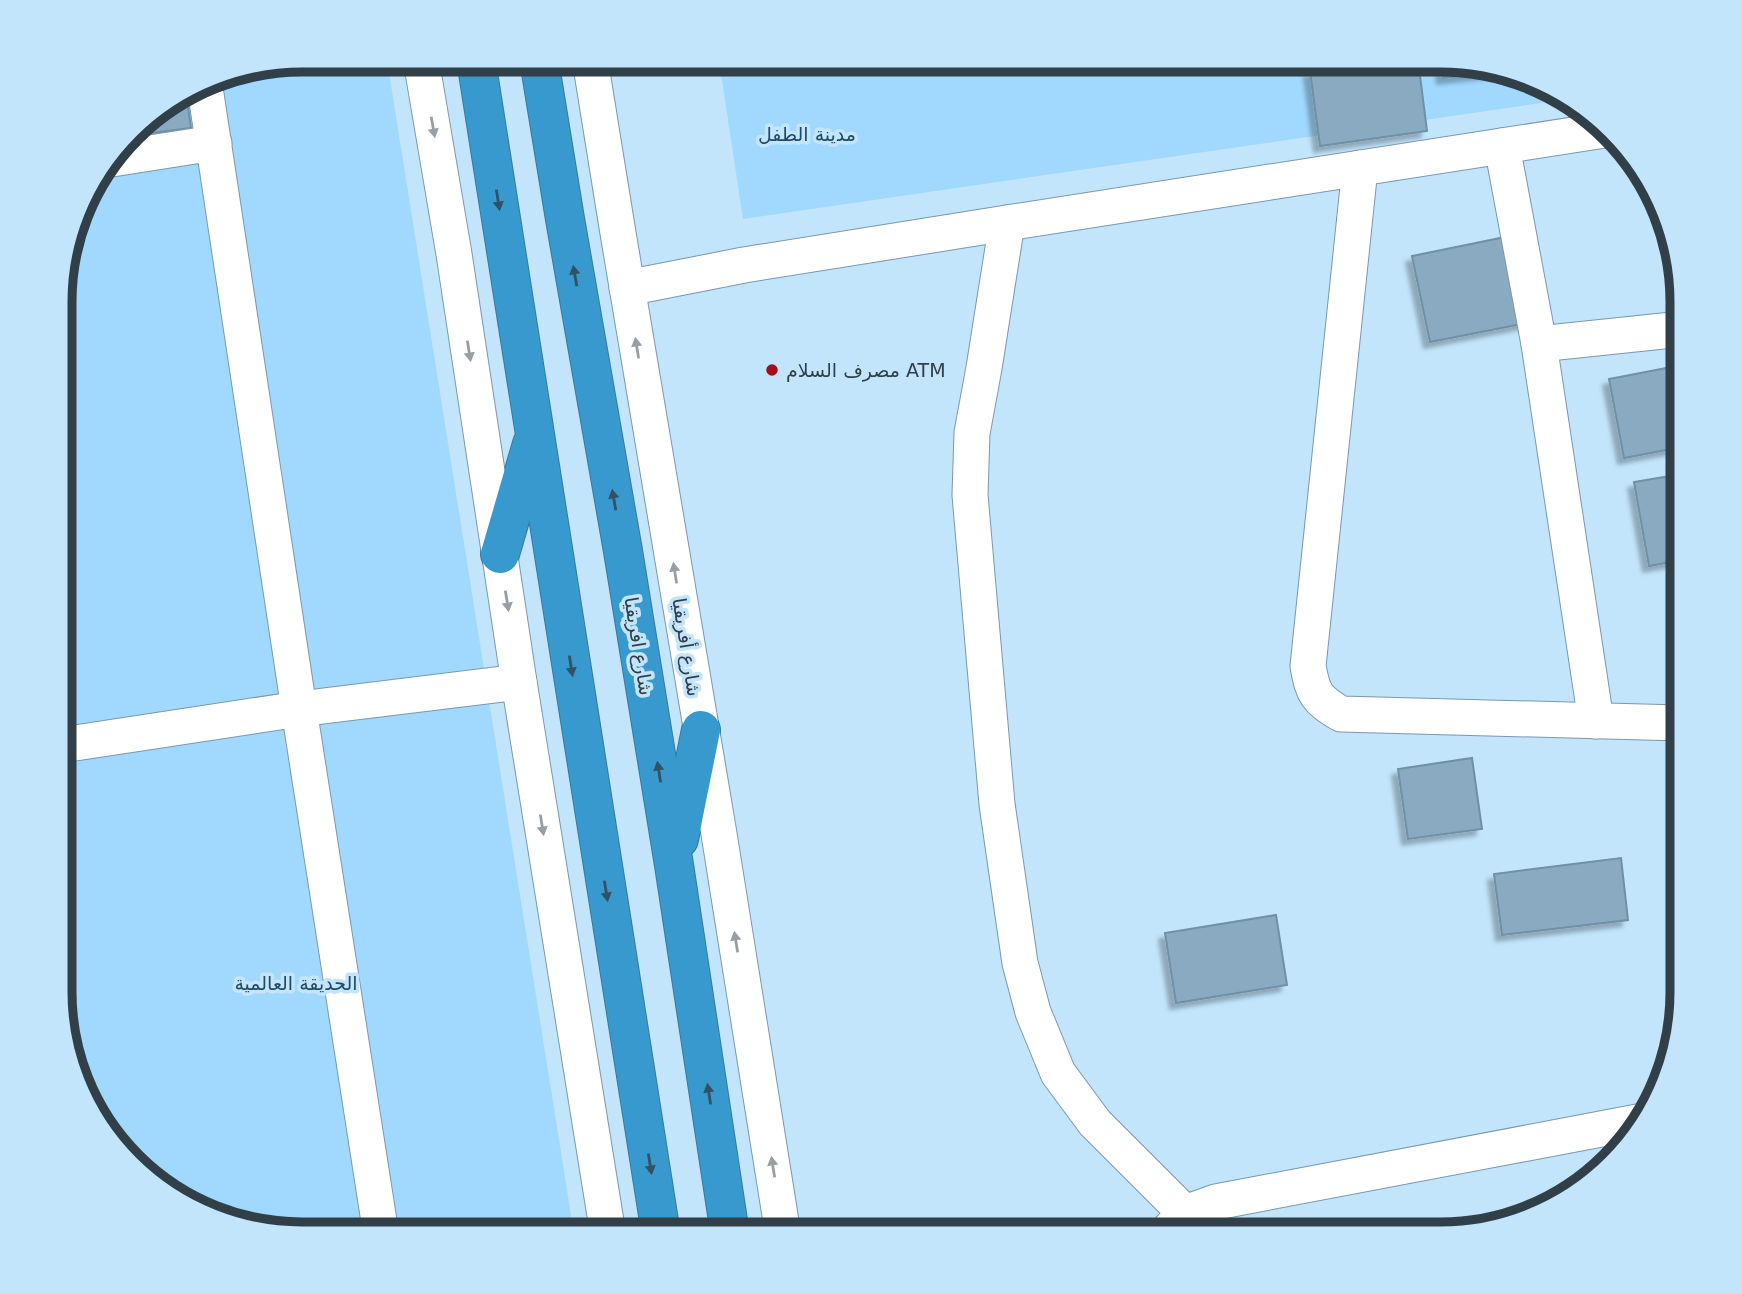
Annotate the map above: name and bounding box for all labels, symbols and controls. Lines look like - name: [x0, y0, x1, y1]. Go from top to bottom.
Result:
- one-way arrow: [427, 116, 438, 138]
- park label: مدينة الطفل: [758, 123, 856, 145]
- one-way arrow: [493, 189, 504, 211]
- one-way arrow: [569, 264, 580, 286]
- one-way arrow: [631, 337, 642, 359]
- one-way arrow: [464, 340, 475, 362]
- place label: مصرف السلام ATM: [786, 359, 946, 382]
- marker: مصرف السلام ATM: [764, 362, 780, 378]
- one-way arrow: [608, 489, 619, 511]
- one-way arrow: [669, 562, 680, 584]
- one-way arrow: [502, 590, 513, 612]
- street label: شارع افريقيا: [619, 595, 658, 697]
- street label: شارع أفريقيا: [667, 596, 707, 698]
- one-way arrow: [566, 656, 577, 678]
- one-way arrow: [653, 761, 664, 783]
- one-way arrow: [537, 814, 548, 836]
- one-way arrow: [601, 880, 612, 902]
- one-way arrow: [731, 931, 742, 953]
- park label: الحديقة العالمية: [234, 972, 358, 994]
- one-way arrow: [703, 1083, 714, 1105]
- one-way arrow: [645, 1153, 656, 1175]
- one-way arrow: [767, 1156, 778, 1178]

